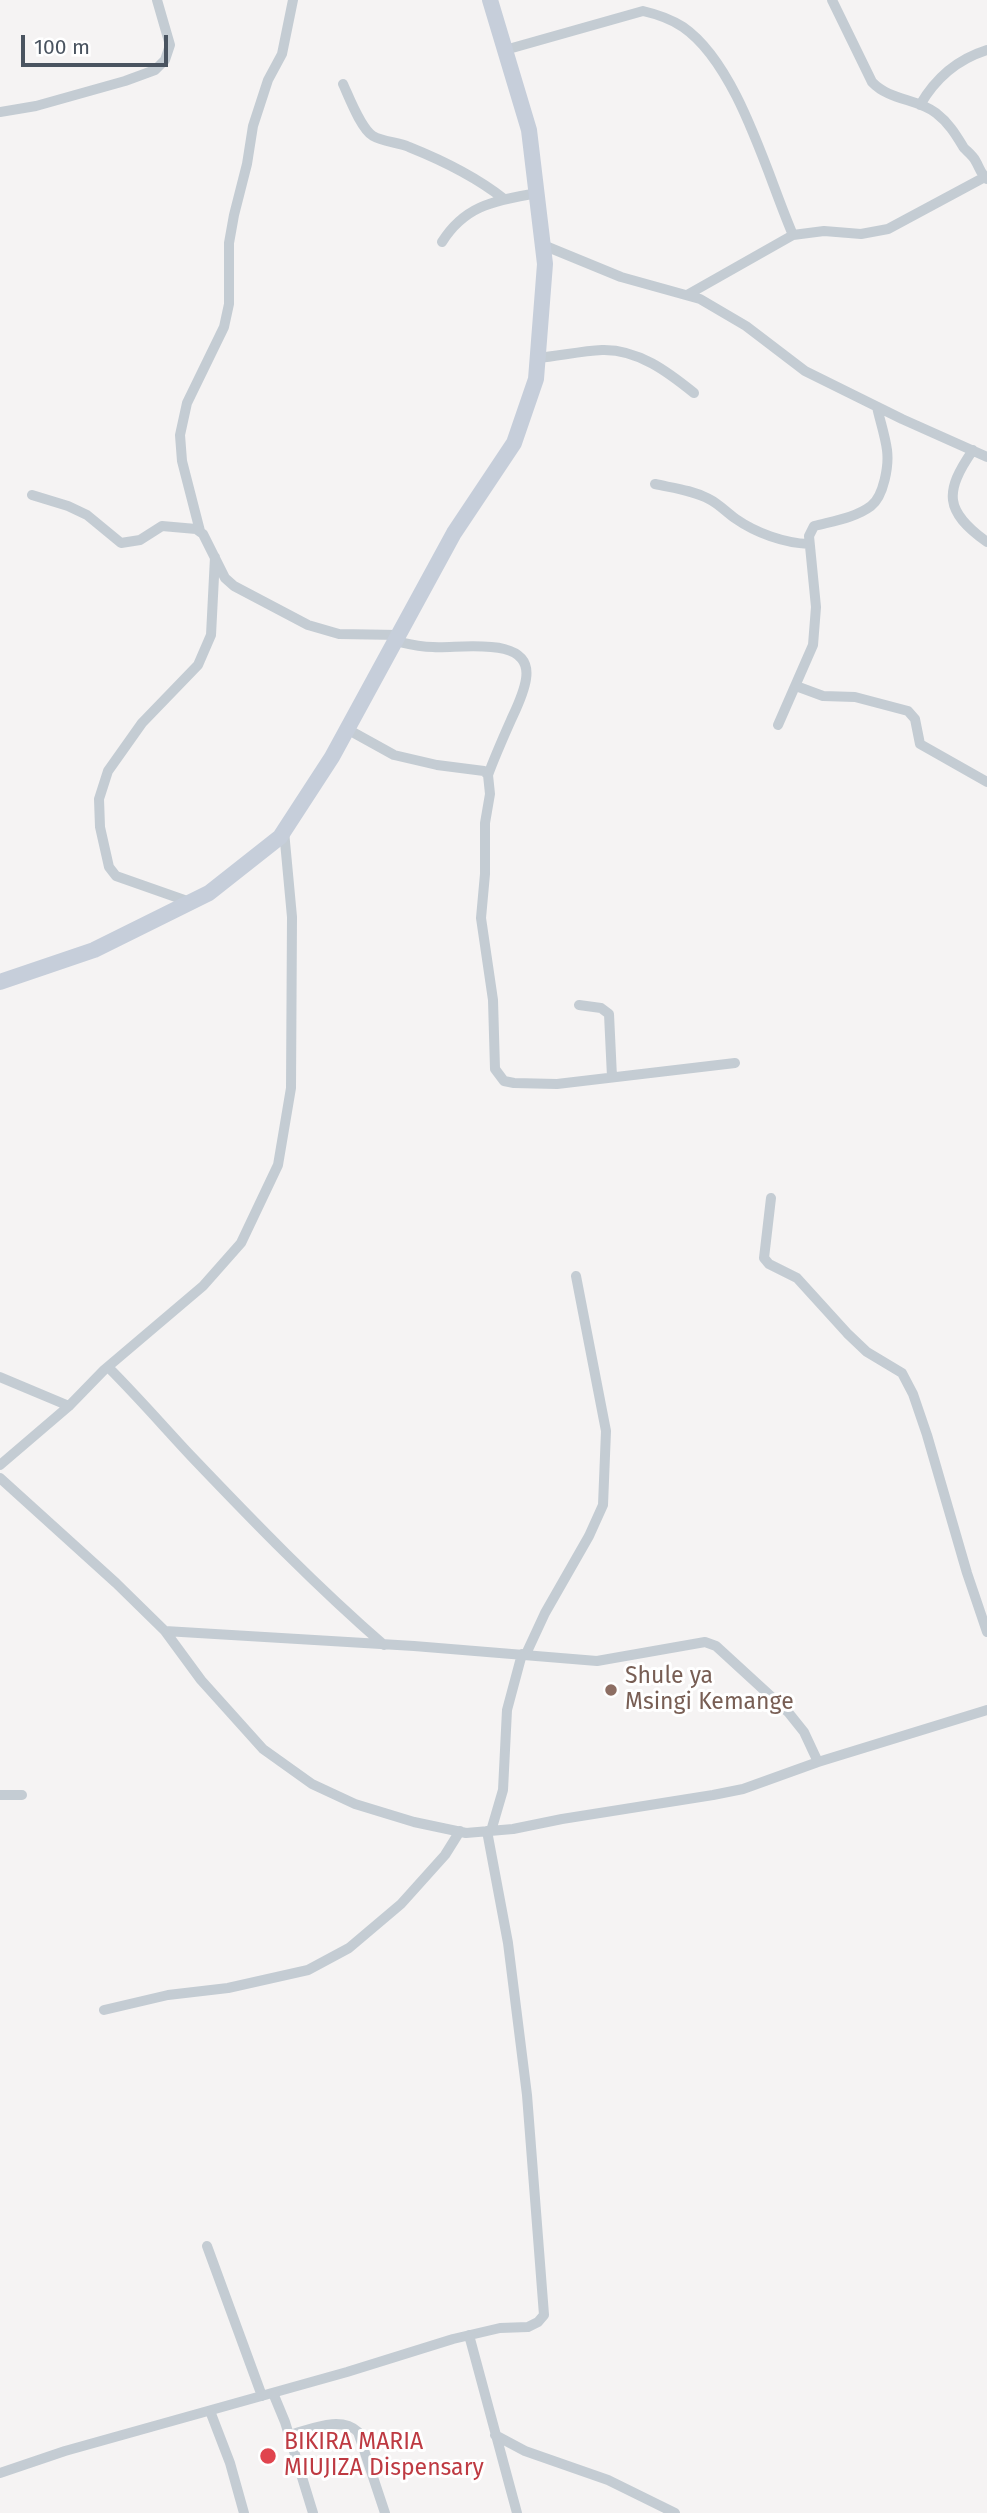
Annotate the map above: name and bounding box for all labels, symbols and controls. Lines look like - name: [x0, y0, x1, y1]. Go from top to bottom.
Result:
- scale bar: [24, 21, 172, 65]
- text: 100 m: [34, 34, 90, 60]
- place label: Shule ya Msingi Kemange: [625, 1663, 794, 1717]
- marker: Shule ya Msingi Kemange: [603, 1682, 619, 1698]
- place label: BIKIRA MARIA MIUJIZA Dispensary: [284, 2429, 484, 2483]
- marker: BIKIRA MARIA MIUJIZA Dispensary: [258, 2446, 278, 2466]

